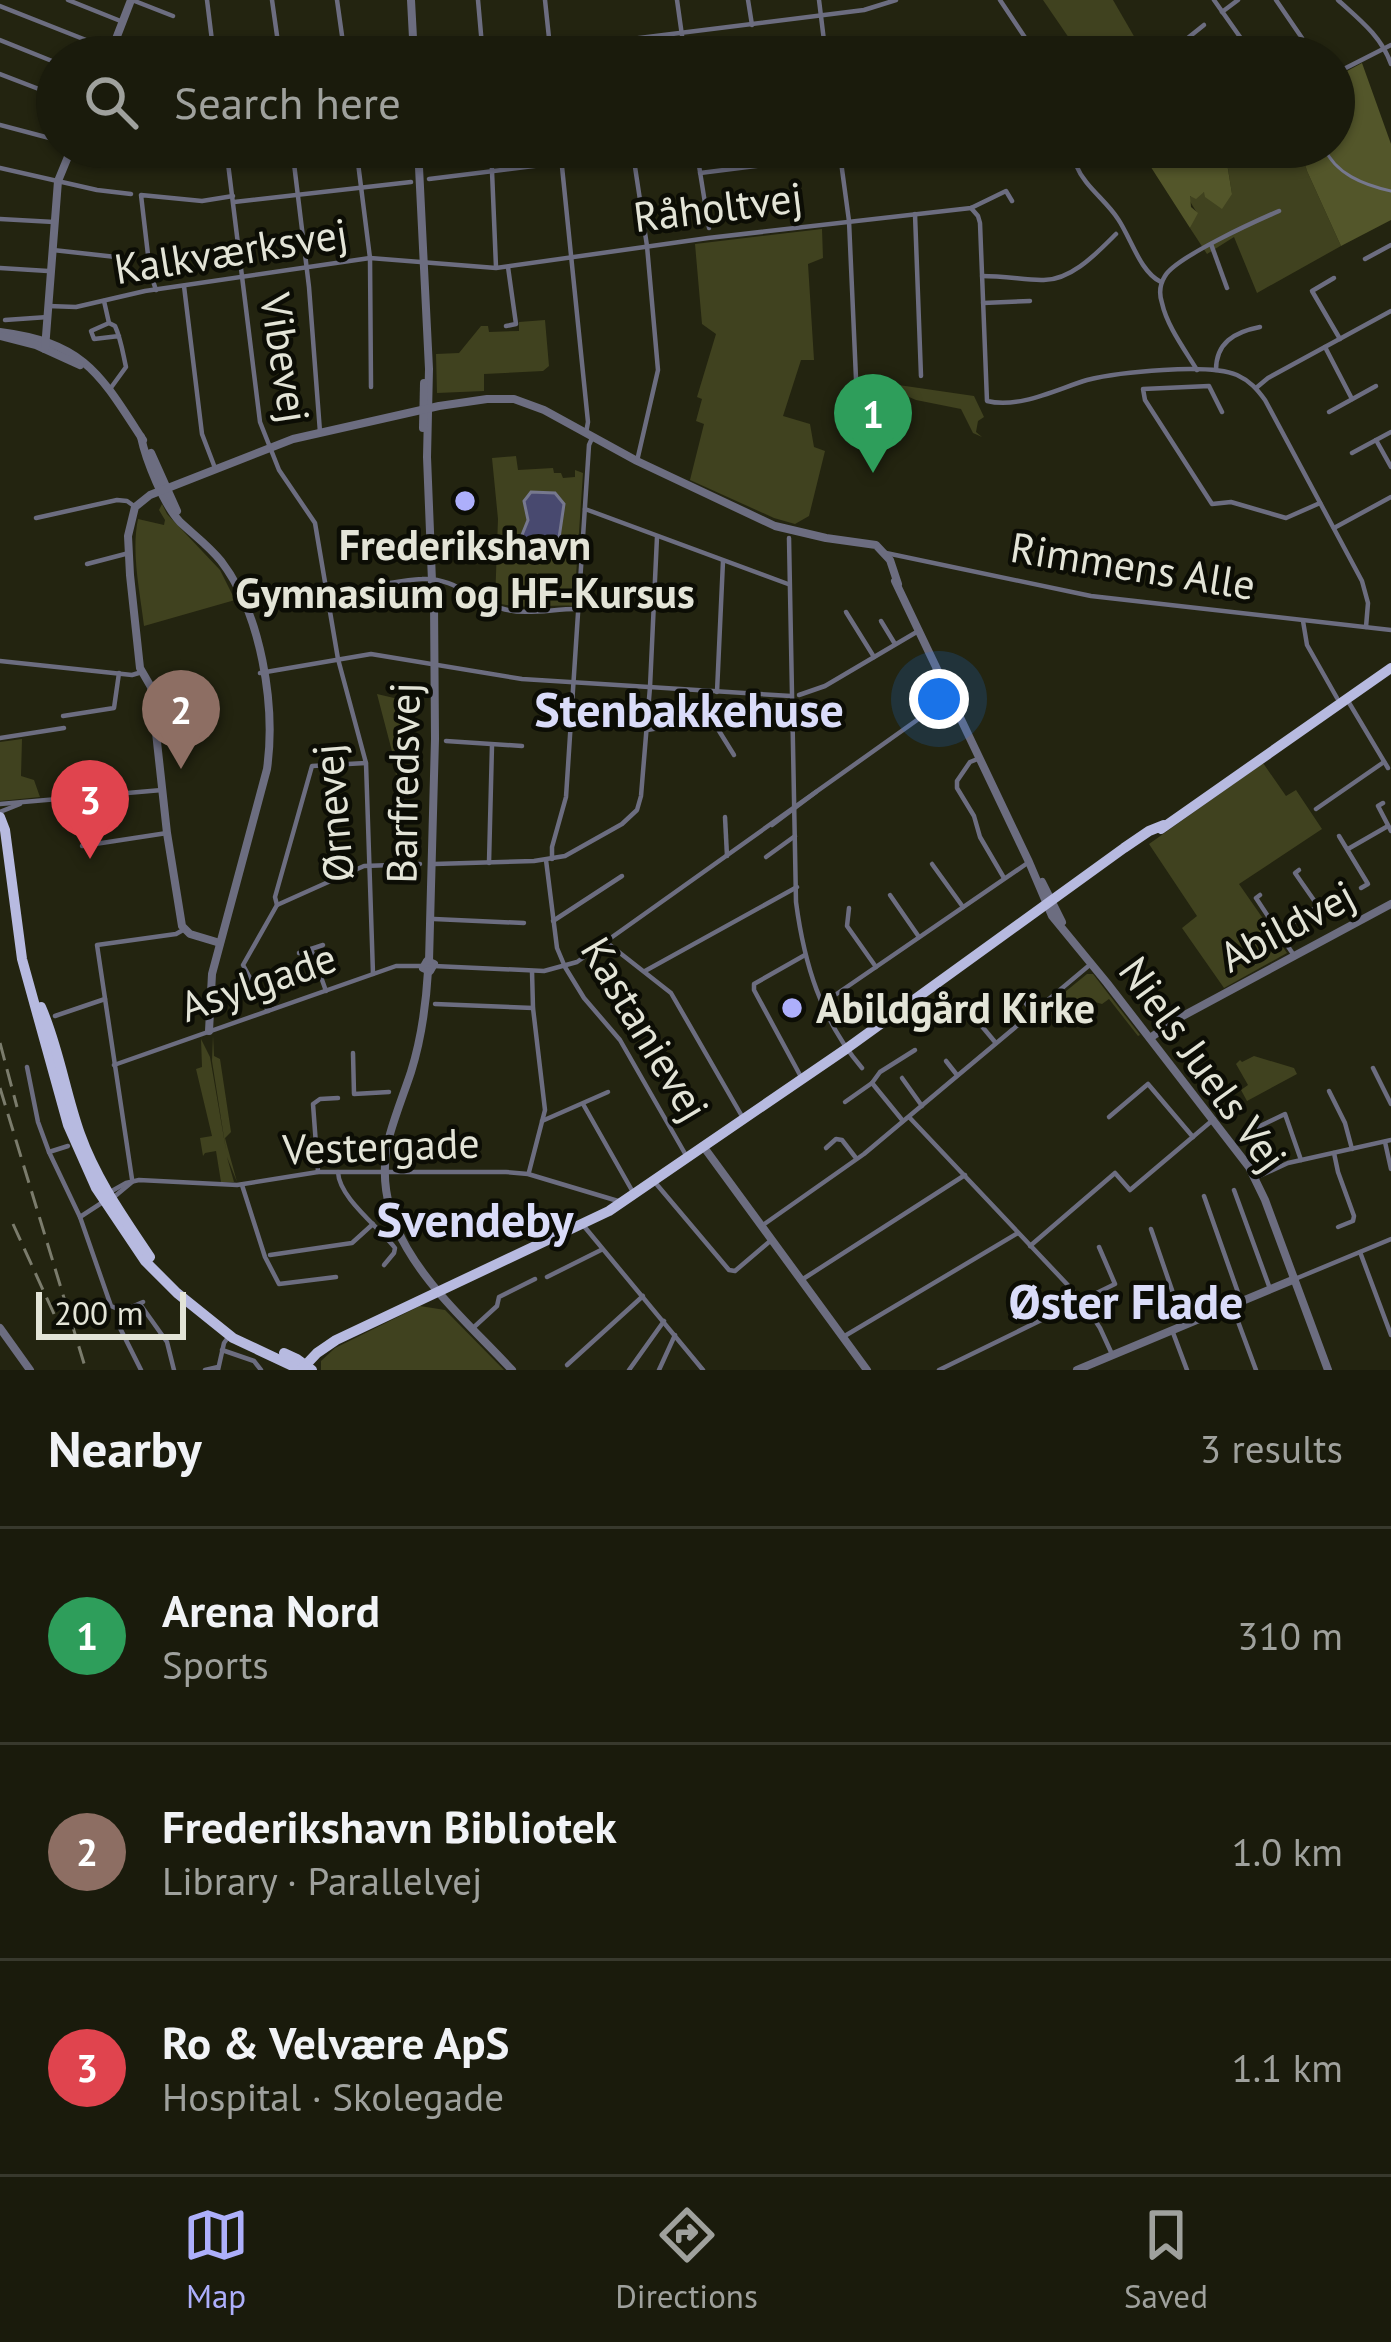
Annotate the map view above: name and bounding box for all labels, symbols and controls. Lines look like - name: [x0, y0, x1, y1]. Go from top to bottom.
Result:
- search box: [36, 36, 1355, 168]
- icon: search: [78, 69, 144, 135]
- text: Search here: [174, 73, 401, 131]
- street label: Råholtvej: [630, 169, 806, 244]
- street label: Kalkværksvej: [110, 205, 352, 296]
- street label: Vibevej: [248, 288, 323, 427]
- pin: 1: [834, 374, 912, 473]
- marker: Frederikshavn Gymnasium og HF-Kursus: [452, 488, 478, 514]
- place label: Frederikshavn Gymnasium og HF-Kursus: [235, 517, 695, 620]
- street label: Rimmens Alle: [1007, 519, 1259, 612]
- your location: [909, 669, 969, 729]
- pin: 2: [142, 670, 220, 769]
- district label: Stenbakkehuse: [534, 678, 844, 740]
- street label: Barfredsvej: [373, 682, 432, 884]
- street label: Ørnevej: [299, 742, 366, 885]
- pin: 3: [51, 760, 129, 859]
- street label: Abildvej: [1210, 867, 1364, 984]
- street label: Kastanievej: [569, 927, 722, 1131]
- street label: Asylgade: [173, 929, 343, 1034]
- street label: Niels Juels Vej: [1107, 946, 1300, 1182]
- place label: Abildgård Kirke: [816, 980, 1095, 1035]
- marker: Abildgård Kirke: [779, 995, 805, 1021]
- street label: Vestergade: [281, 1115, 480, 1176]
- district label: Svendeby: [377, 1188, 574, 1250]
- district label: Øster Flade: [1009, 1270, 1243, 1332]
- scale bar: [36, 1286, 186, 1339]
- text: 200 m: [54, 1291, 144, 1334]
- text: Nearby: [48, 1415, 202, 1481]
- text: 3 results: [1200, 1423, 1343, 1474]
- text: Arena Nord: [162, 1581, 380, 1639]
- text: 1: [76, 1610, 98, 1661]
- text: 310 m: [1237, 1610, 1343, 1661]
- text: Sports: [162, 1639, 269, 1690]
- text: Frederikshavn Bibliotek: [162, 1797, 617, 1855]
- text: 2: [76, 1826, 98, 1877]
- text: 1.0 km: [1231, 1826, 1343, 1877]
- text: Library · Parallelvej: [162, 1855, 483, 1906]
- text: Ro & Velvære ApS: [162, 2013, 509, 2071]
- text: 3: [76, 2042, 98, 2093]
- text: 1.1 km: [1231, 2042, 1343, 2093]
- text: Hospital · Skolegade: [162, 2071, 504, 2122]
- tab: Map: [183, 2202, 249, 2317]
- tab: Directions: [615, 2202, 758, 2317]
- tab: Saved: [1124, 2202, 1208, 2317]

